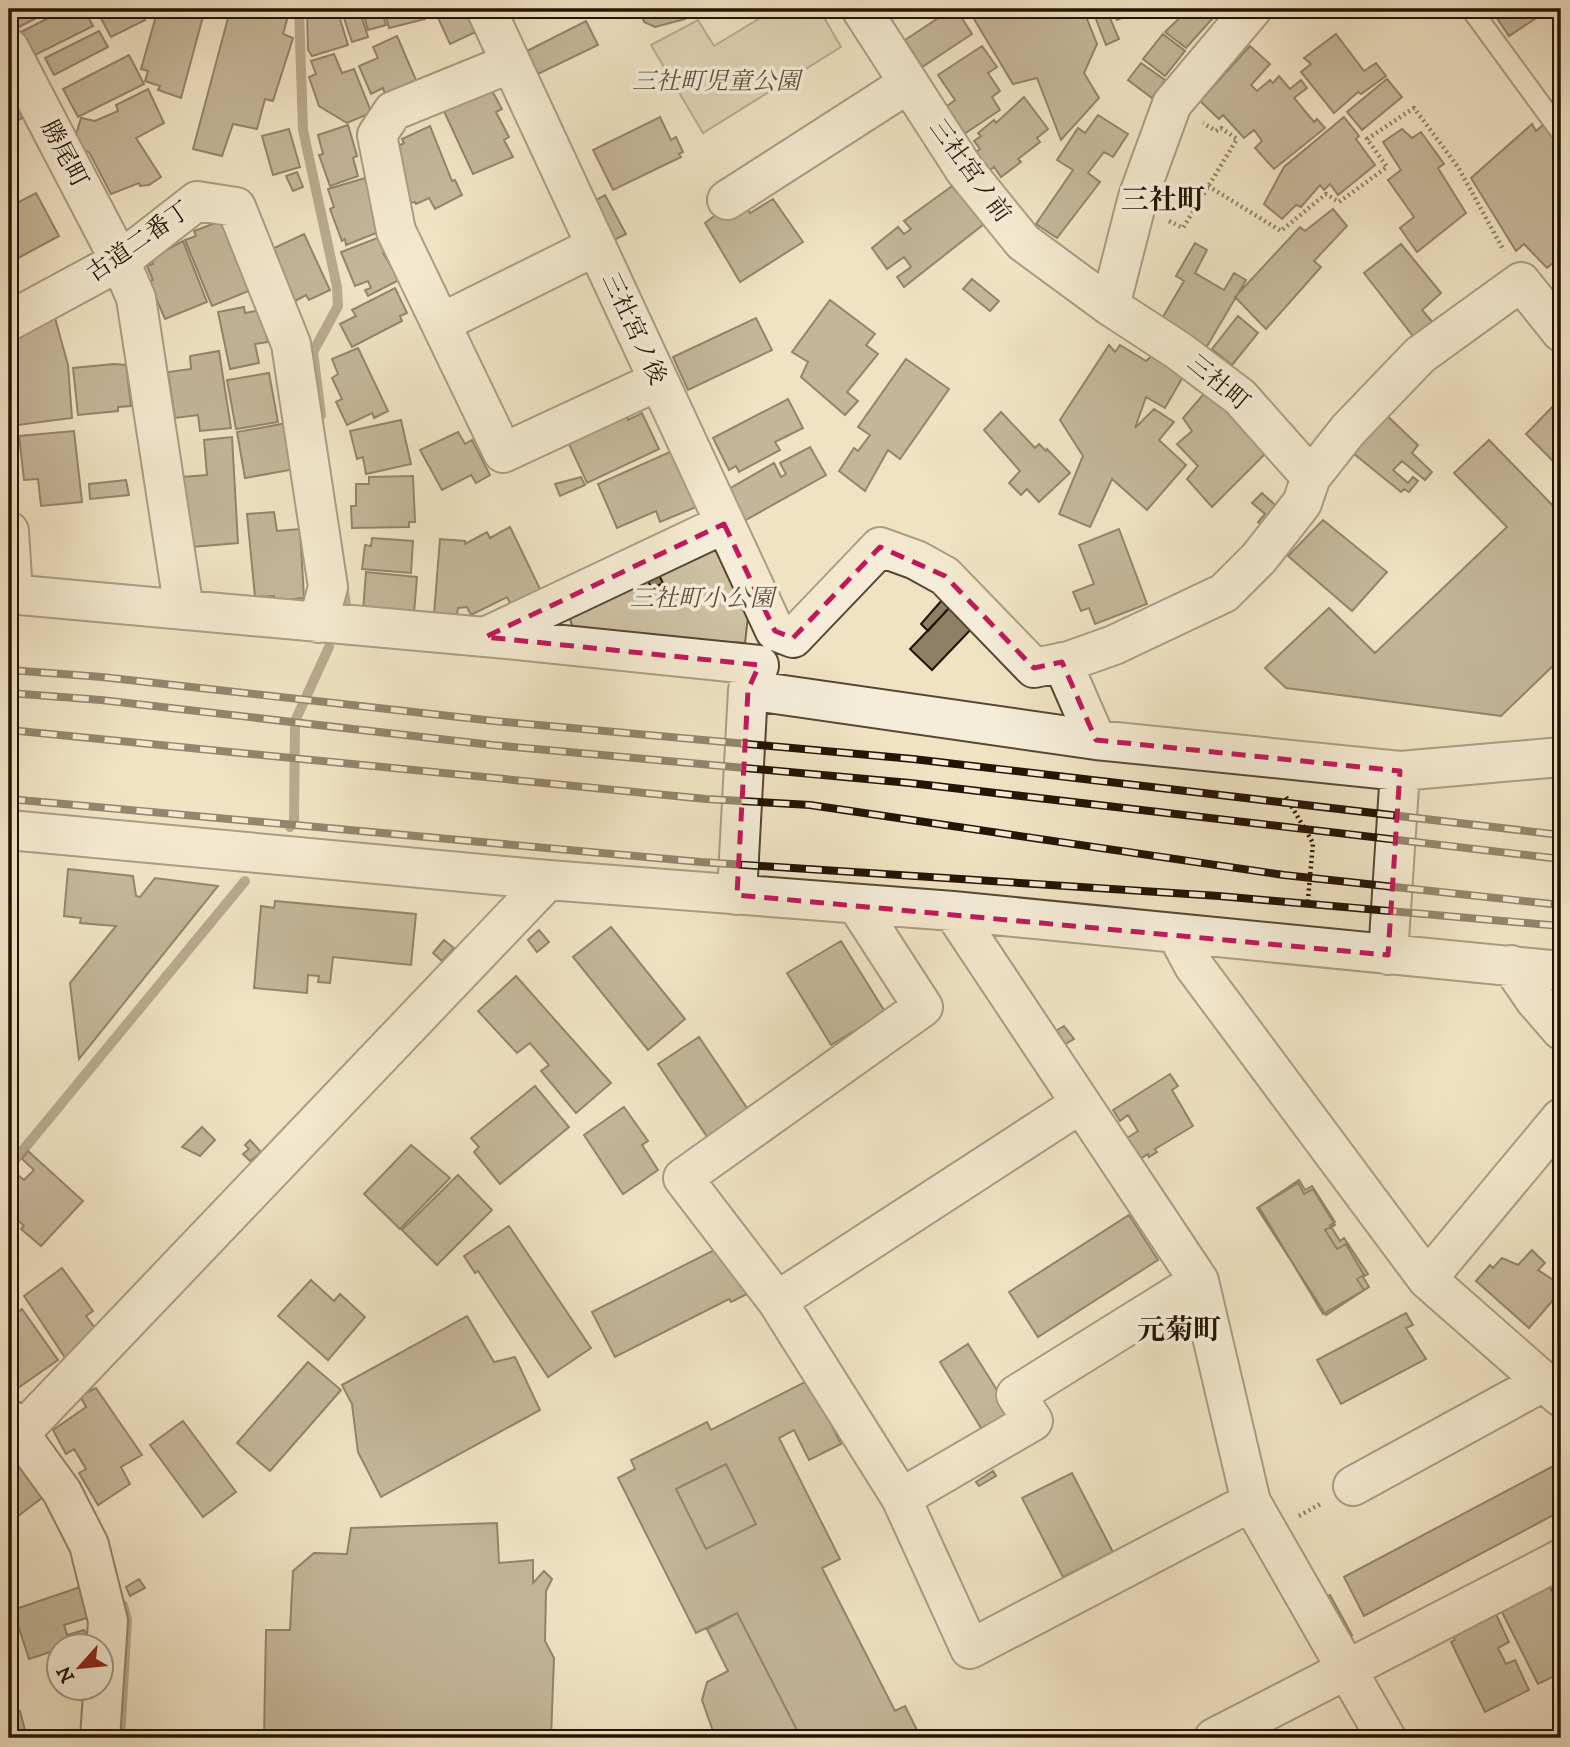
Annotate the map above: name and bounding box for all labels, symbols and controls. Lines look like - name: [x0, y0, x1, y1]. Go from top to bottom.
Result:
- park label: 三社町児童公園: [632, 67, 804, 97]
- street label: 三社宮ノ前: [923, 114, 1017, 228]
- street label: 勝尾町: [34, 115, 94, 193]
- district label: 三社町: [1121, 183, 1205, 218]
- street label: 古道二番丁: [81, 195, 197, 289]
- street label: 三社宮ノ後: [595, 268, 673, 390]
- street label: 三社町: [1181, 348, 1255, 418]
- park label: 三社町小公園: [630, 584, 778, 614]
- district label: 元菊町: [1137, 1313, 1221, 1348]
- north arrow: [46, 1632, 116, 1702]
- text: N: [52, 1662, 80, 1686]

